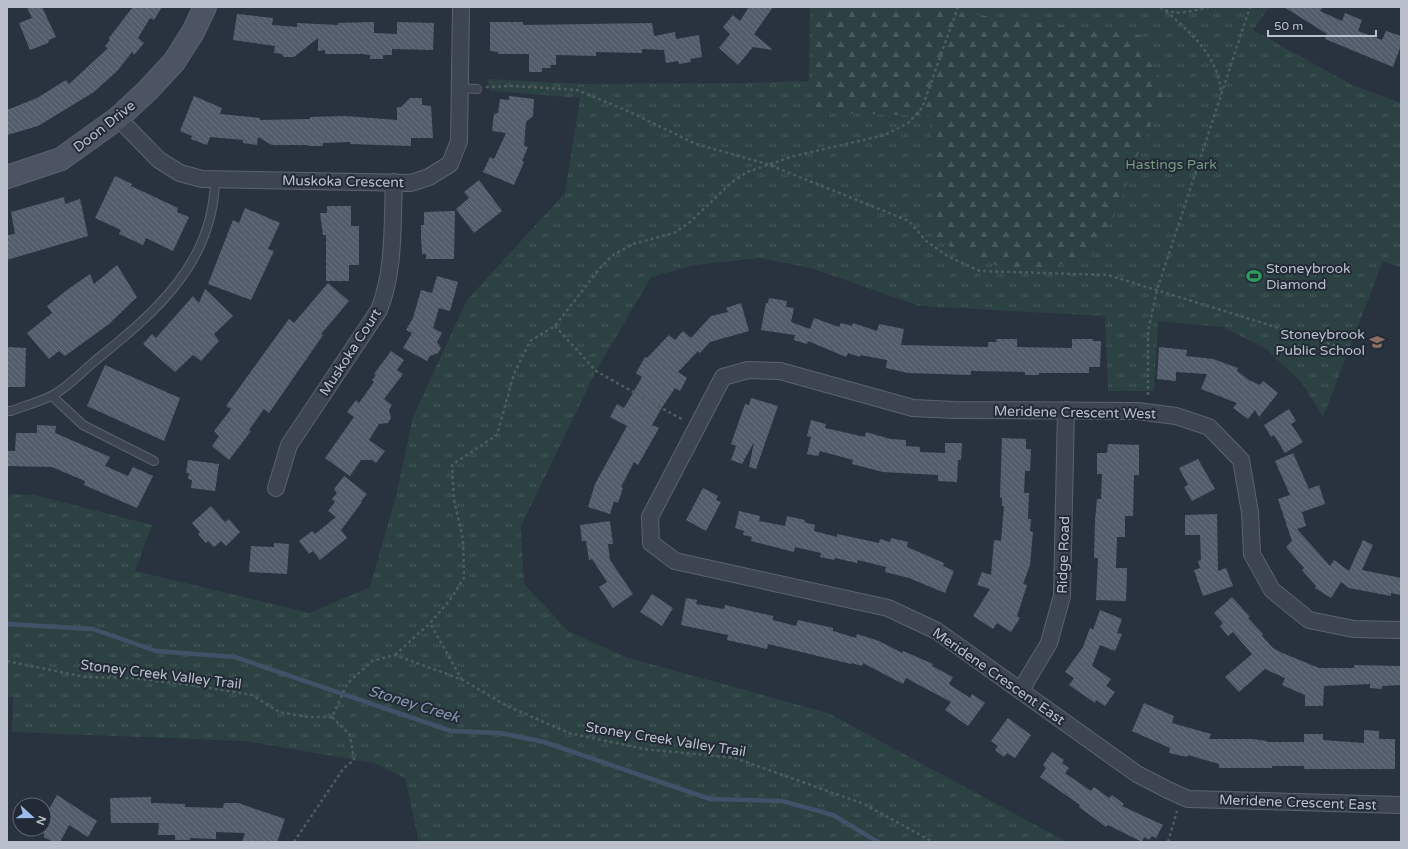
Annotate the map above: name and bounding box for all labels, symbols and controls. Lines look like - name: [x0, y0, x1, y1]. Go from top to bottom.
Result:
- scale bar: [1268, 12, 1376, 38]
- text: 50 m: [1274, 19, 1303, 33]
- street label: Doon Drive: [70, 97, 139, 156]
- park label: Hastings Park: [1125, 156, 1217, 173]
- street label: Muskoka Crescent: [282, 172, 405, 191]
- place label: Stoneybrook Diamond: [1266, 260, 1351, 293]
- sports icon: Stoneybrook Diamond: [1245, 267, 1263, 285]
- street label: Muskoka Court: [316, 305, 385, 399]
- place label: Stoneybrook Public School: [1275, 326, 1365, 359]
- school or university icon: Stoneybrook Public School: [1368, 333, 1386, 351]
- street label: Meridene Crescent West: [994, 403, 1157, 422]
- street label: Ridge Road: [1054, 516, 1073, 594]
- street label: Meridene Crescent East: [929, 624, 1069, 729]
- street label: Stoney Creek Valley Trail: [79, 656, 242, 693]
- water label: Stoney Creek: [366, 682, 463, 727]
- street label: Stoney Creek Valley Trail: [584, 718, 747, 761]
- street label: Meridene Crescent East: [1219, 791, 1378, 814]
- north arrow: [12, 797, 52, 837]
- text: N: [33, 814, 49, 827]

